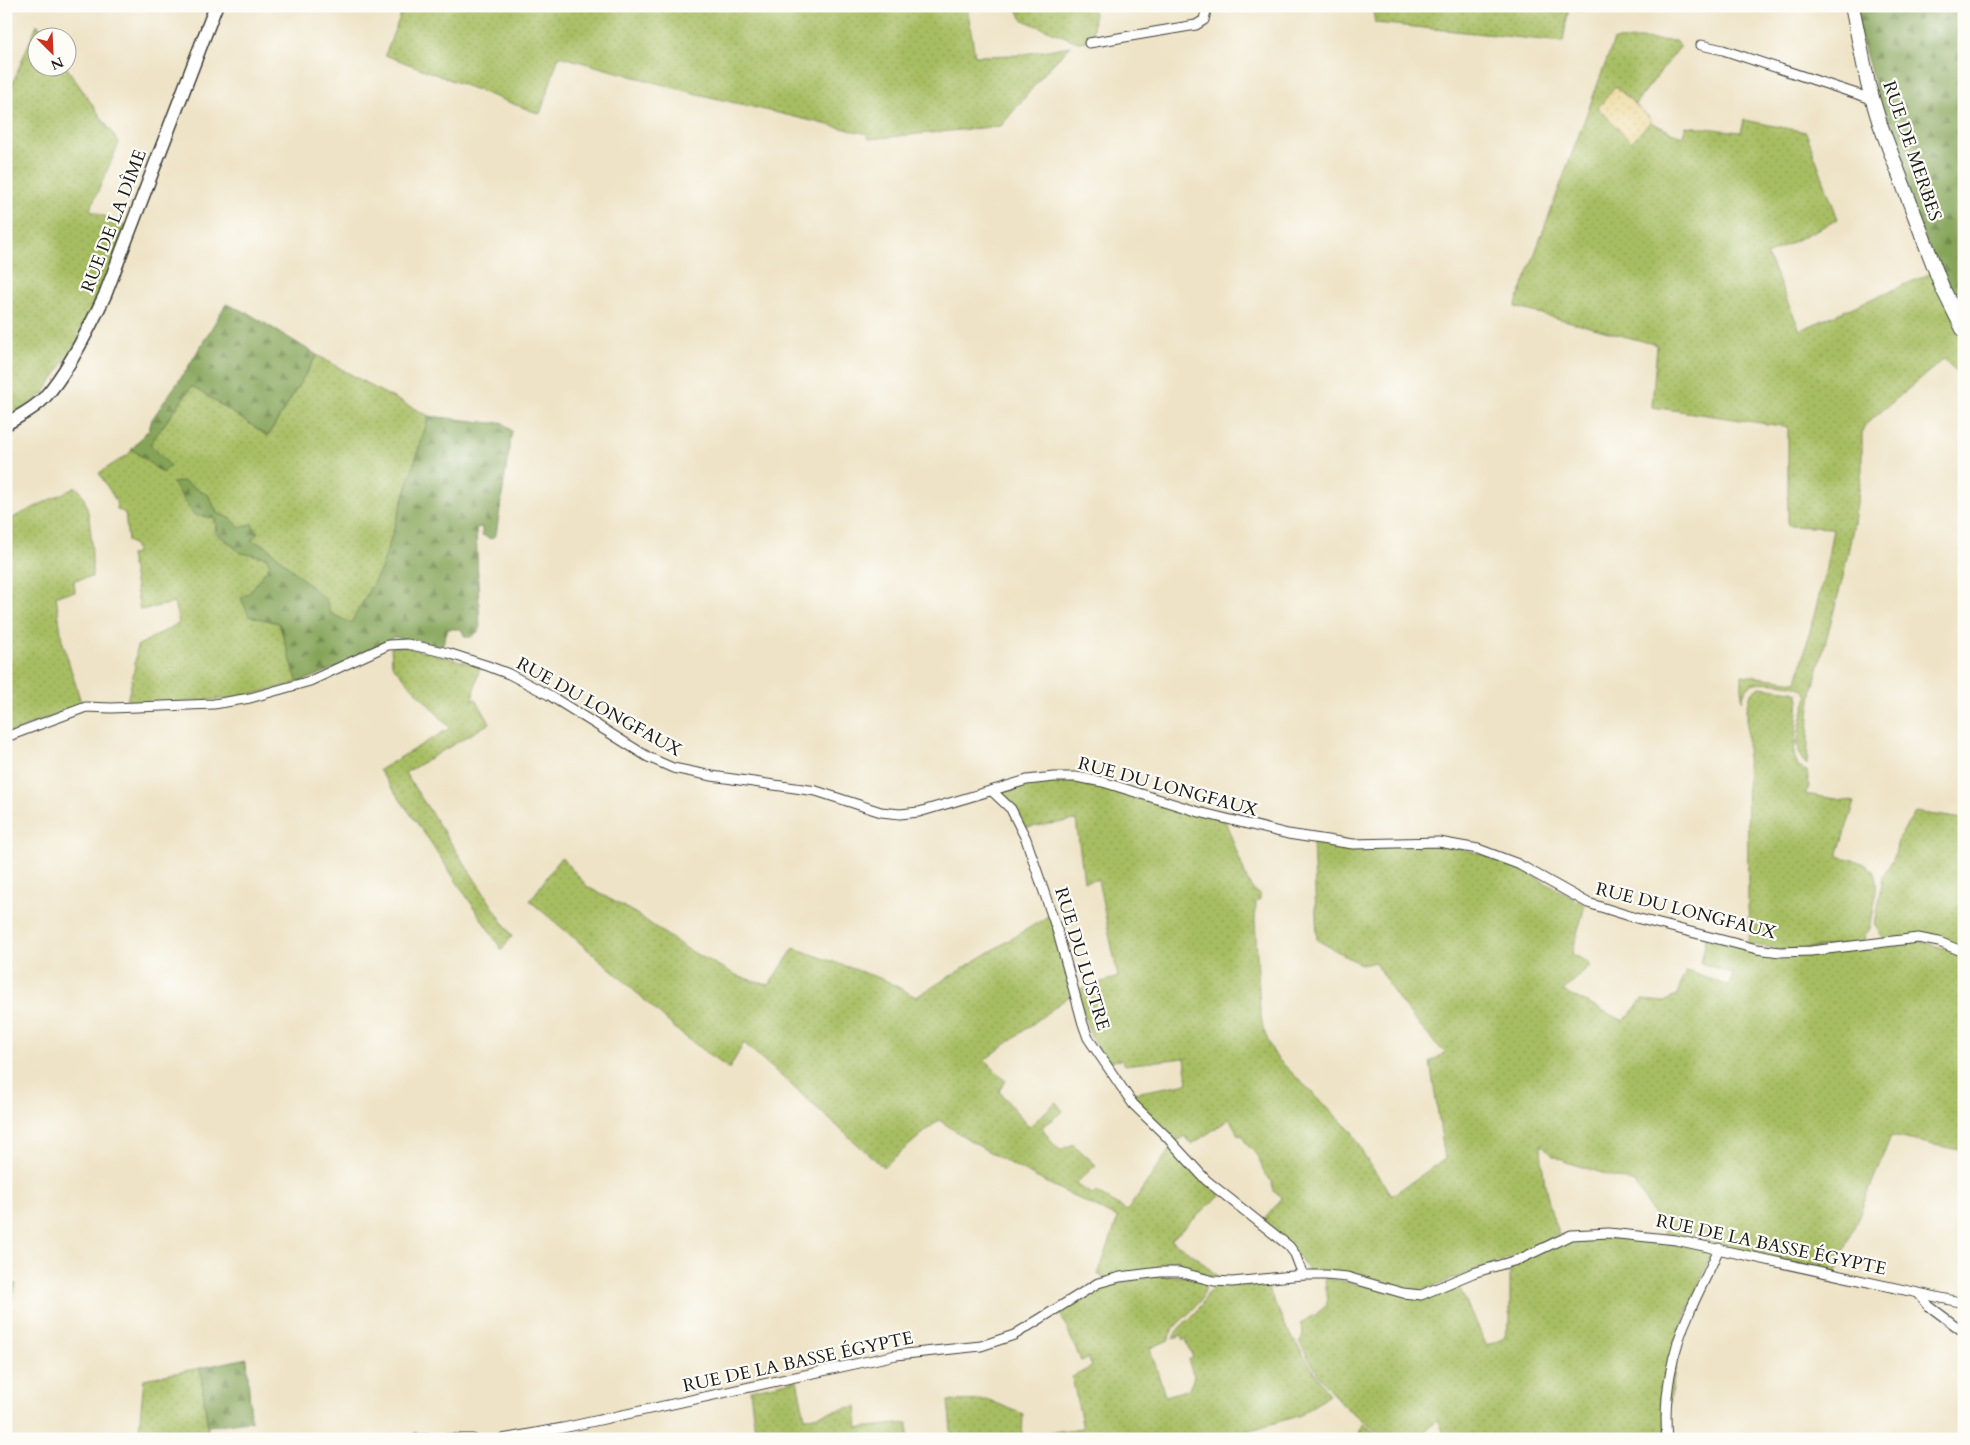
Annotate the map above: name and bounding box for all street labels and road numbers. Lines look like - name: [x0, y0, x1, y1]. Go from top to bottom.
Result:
- street label: RUE DE MERBES: [1876, 78, 1948, 224]
- street label: RUE DE LA DÎME: [75, 146, 153, 296]
- street label: RUE DU LONGFAUX: [512, 651, 687, 763]
- street label: RUE DU LONGFAUX: [1075, 751, 1262, 823]
- street label: RUE DU LONGFAUX: [1593, 876, 1780, 946]
- street label: RUE DU LUSTRE: [1048, 884, 1116, 1034]
- street label: RUE DE LA BASSE ÉGYPTE: [1653, 1208, 1889, 1282]
- street label: RUE DE LA BASSE ÉGYPTE: [680, 1325, 916, 1399]

